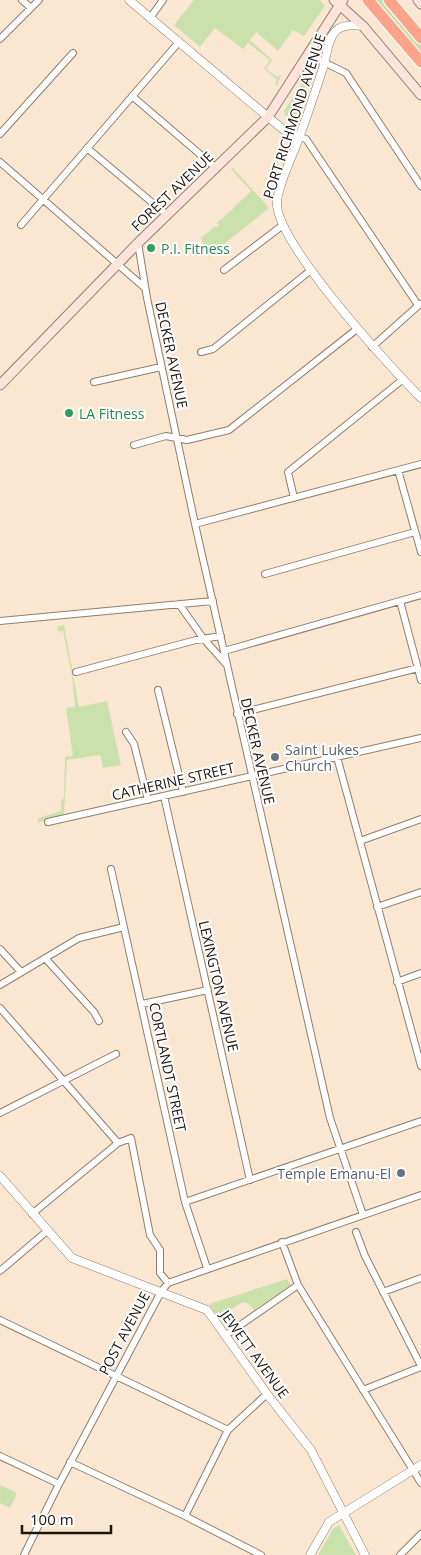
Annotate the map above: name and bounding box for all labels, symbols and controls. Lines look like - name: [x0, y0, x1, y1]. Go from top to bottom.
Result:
- street label: PORT RICHMOND AVENUE: [258, 31, 330, 201]
- street label: FOREST AVENUE: [127, 147, 217, 235]
- place label: P.I. Fitness: [161, 239, 230, 258]
- marker: P.I. Fitness: [145, 242, 157, 254]
- street label: DECKER AVENUE: [151, 300, 193, 410]
- place label: LA Fitness: [79, 404, 145, 423]
- marker: LA Fitness: [63, 407, 75, 419]
- street label: DECKER AVENUE: [236, 696, 280, 806]
- place label: Saint Lukes Church: [285, 740, 359, 775]
- marker: Saint Lukes Church: [269, 751, 281, 763]
- street label: CATHERINE STREET: [110, 758, 236, 804]
- street label: LEXINGTON AVENUE: [195, 919, 243, 1053]
- street label: CORTLANDT STREET: [145, 1001, 191, 1134]
- place label: Temple Emanu-El: [277, 1164, 391, 1183]
- marker: Temple Emanu-El: [395, 1167, 407, 1179]
- street label: POST AVENUE: [94, 1288, 154, 1378]
- street label: JEWETT AVENUE: [215, 1304, 293, 1402]
- scale bar: [22, 1502, 111, 1534]
- text: 100 m: [30, 1509, 74, 1529]

